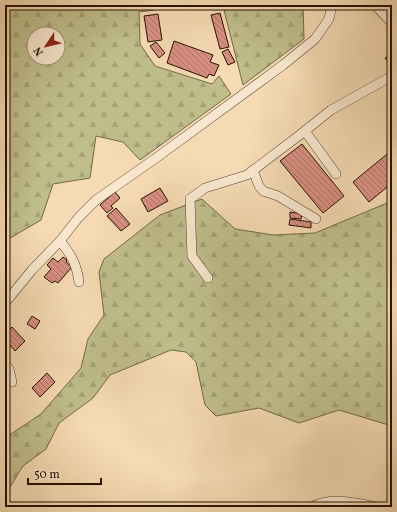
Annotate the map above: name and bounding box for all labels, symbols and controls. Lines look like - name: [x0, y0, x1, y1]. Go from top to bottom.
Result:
- north arrow: [26, 26, 66, 66]
- text: N: [31, 43, 47, 58]
- scale bar: [28, 460, 101, 486]
- text: 50 m: [34, 467, 60, 483]

